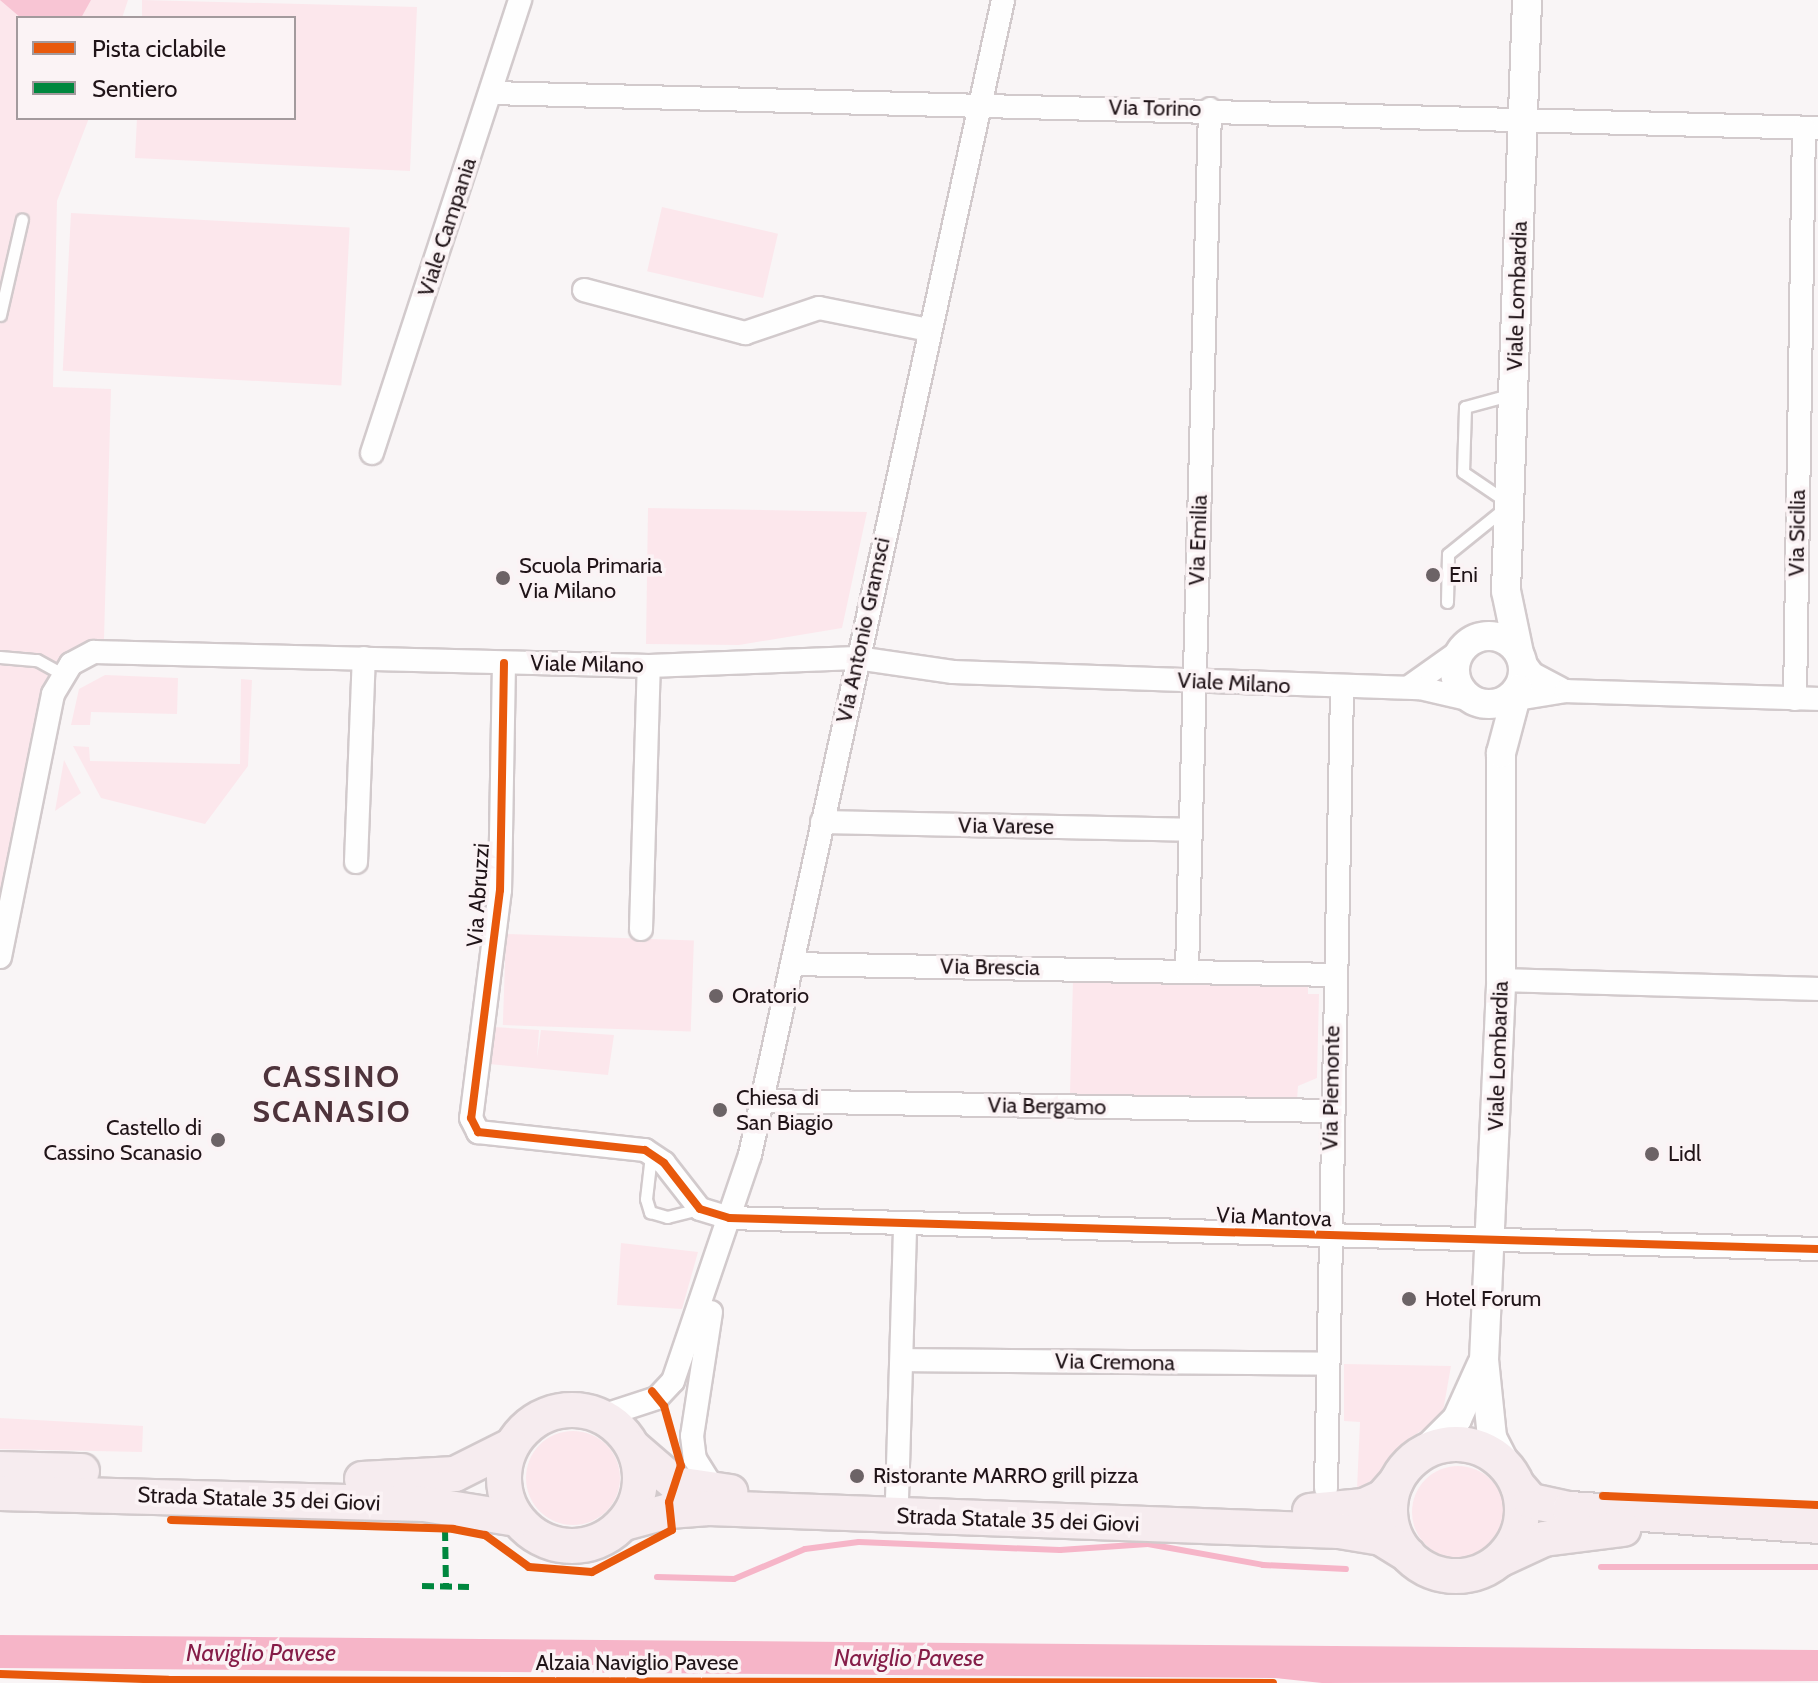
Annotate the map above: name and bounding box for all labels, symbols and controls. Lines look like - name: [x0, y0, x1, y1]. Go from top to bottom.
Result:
- legend: [16, 16, 296, 120]
- text: Pista ciclabile: [92, 34, 226, 63]
- text: Sentiero: [92, 74, 177, 103]
- street label: Via Torino: [1108, 94, 1202, 122]
- street label: Viale Campania: [412, 154, 482, 300]
- street label: Viale Lombardia: [1501, 221, 1533, 371]
- street label: Via Sicilia: [1783, 489, 1811, 577]
- street label: Via Emilia: [1183, 494, 1213, 586]
- street label: Via Antonio Gramsci: [830, 535, 896, 725]
- place label: Scuola Primaria Via Milano: [519, 552, 662, 604]
- place label: Eni: [1449, 562, 1478, 588]
- marker: Eni: [1424, 566, 1442, 584]
- marker: Scuola Primaria Via Milano: [494, 569, 512, 587]
- street label: Viale Milano: [530, 650, 644, 678]
- street label: Viale Milano: [1177, 667, 1291, 699]
- street label: Via Varese: [958, 812, 1054, 840]
- street label: Via Abruzzi: [461, 842, 495, 948]
- street label: Via Brescia: [940, 953, 1040, 981]
- street label: Viale Lombardia: [1482, 981, 1514, 1131]
- place label: Oratorio: [732, 983, 809, 1009]
- marker: Oratorio: [707, 987, 725, 1005]
- street label: Via Piemonte: [1317, 1025, 1345, 1151]
- district label: CASSINO SCANASIO: [252, 1059, 412, 1130]
- place label: Chiesa di San Biagio: [736, 1084, 833, 1136]
- street label: Via Bergamo: [987, 1092, 1107, 1120]
- marker: Chiesa di San Biagio: [711, 1101, 729, 1119]
- place label: Castello di Cassino Scanasio: [44, 1114, 202, 1166]
- marker: Castello di Cassino Scanasio: [209, 1131, 227, 1149]
- place label: Lidl: [1668, 1141, 1701, 1167]
- marker: Lidl: [1643, 1145, 1661, 1163]
- street label: Via Mantova: [1216, 1202, 1332, 1232]
- place label: Hotel Forum: [1425, 1286, 1541, 1312]
- marker: Hotel Forum: [1400, 1290, 1418, 1308]
- street label: Via Cremona: [1055, 1348, 1175, 1376]
- place label: Ristorante MARRO grill pizza: [873, 1463, 1138, 1489]
- marker: Ristorante MARRO grill pizza: [848, 1467, 866, 1485]
- street label: Strada Statale 35 dei Giovi: [137, 1482, 381, 1516]
- street label: Strada Statale 35 dei Giovi: [896, 1503, 1140, 1537]
- water label: Naviglio Pavese: [186, 1639, 336, 1667]
- water label: Naviglio Pavese: [834, 1644, 984, 1672]
- street label: Alzaia Naviglio Pavese: [535, 1650, 739, 1676]

